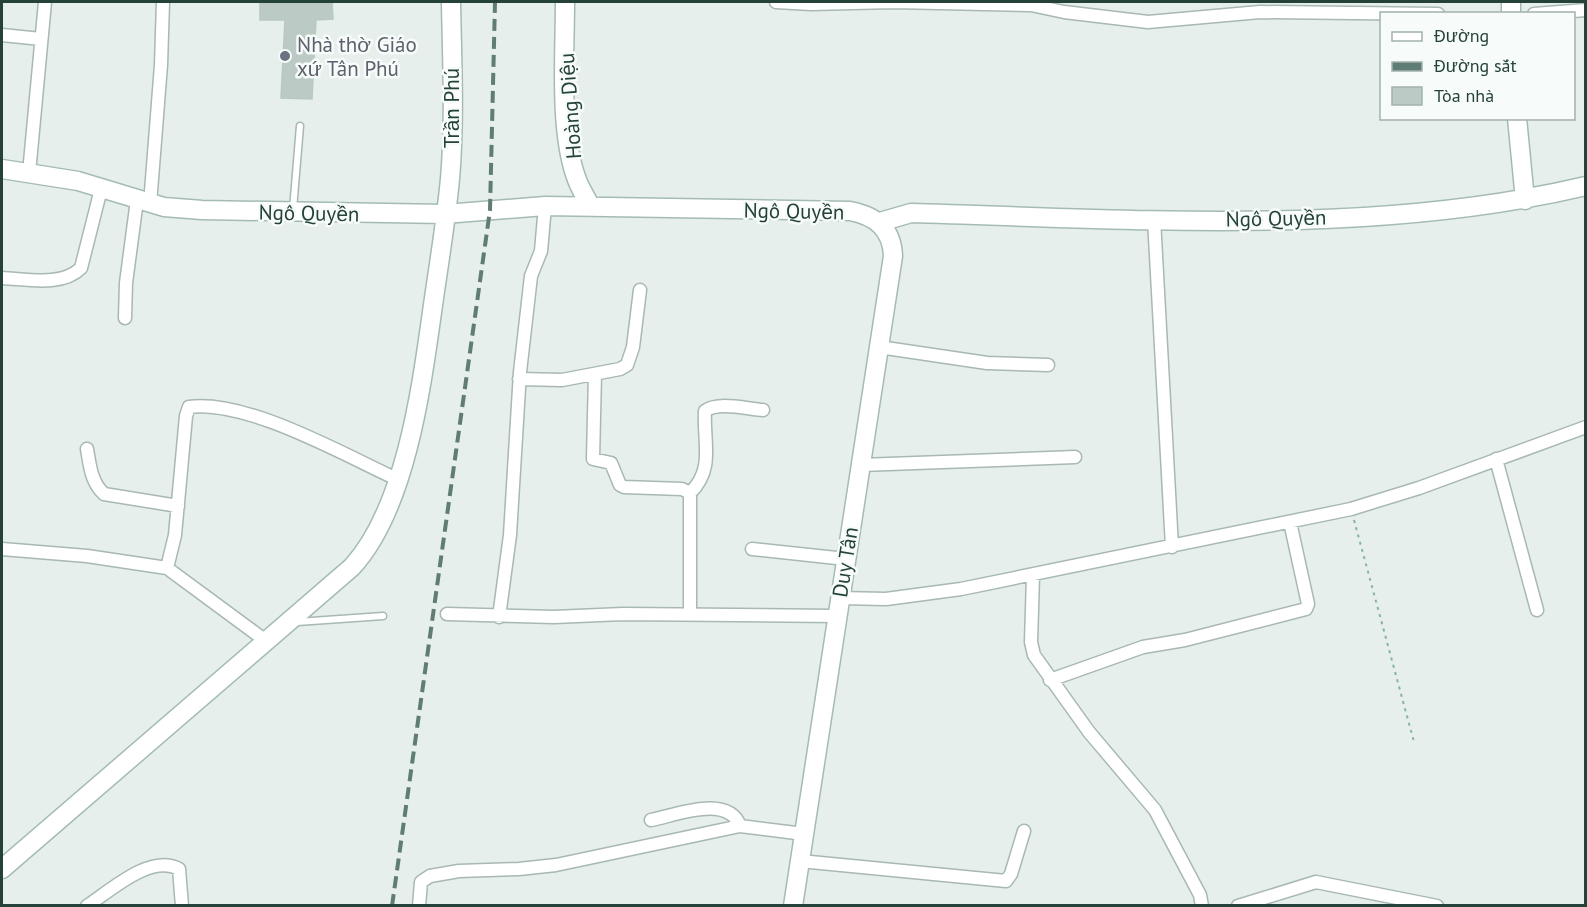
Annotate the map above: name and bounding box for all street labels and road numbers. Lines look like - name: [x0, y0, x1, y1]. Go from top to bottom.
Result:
- street label: Hoàng Diệu: [553, 52, 587, 160]
- street label: Trần Phú: [438, 68, 465, 148]
- street label: Ngô Quyền: [743, 197, 845, 225]
- street label: Ngô Quyền: [258, 199, 360, 227]
- street label: Ngô Quyền: [1225, 204, 1327, 232]
- street label: Duy Tân: [826, 525, 864, 599]

